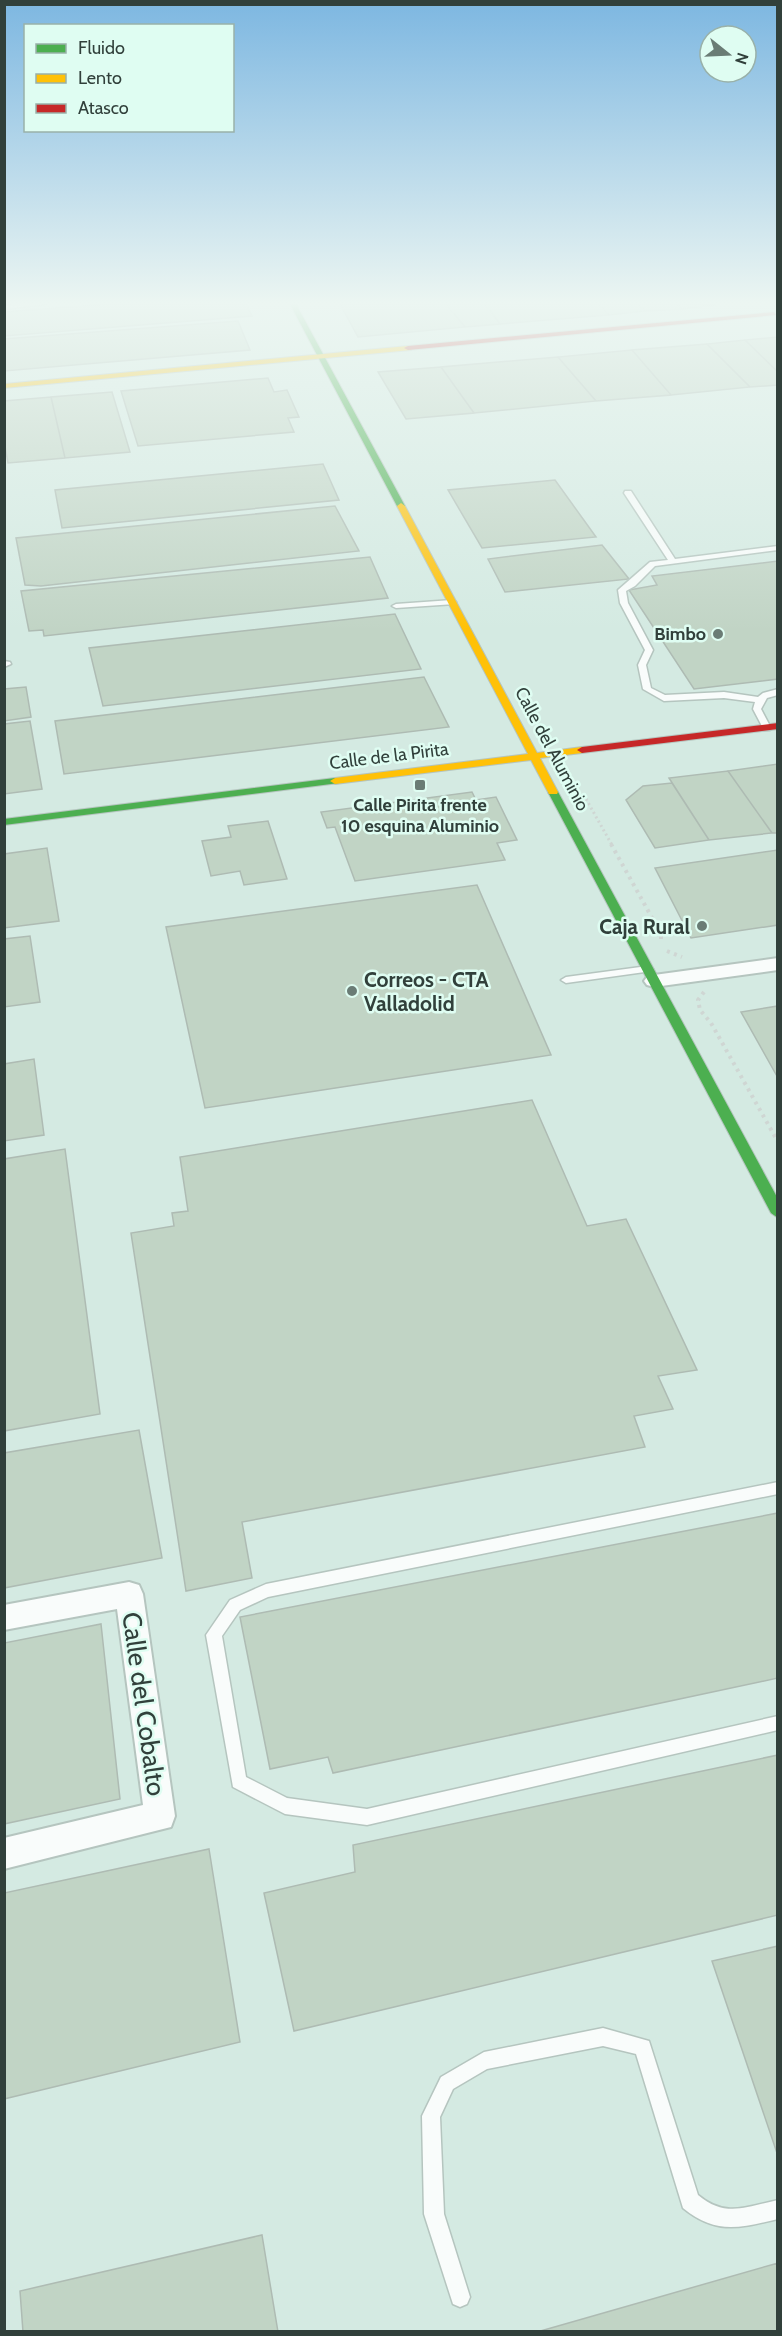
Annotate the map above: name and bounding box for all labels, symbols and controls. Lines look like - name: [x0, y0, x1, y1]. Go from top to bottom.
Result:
- legend: [24, 24, 234, 132]
- north arrow: [698, 24, 758, 84]
- text: Fluido: [78, 37, 125, 59]
- text: N: [731, 50, 753, 67]
- text: Lento: [78, 67, 122, 89]
- text: Atasco: [78, 97, 129, 119]
- place label: Bimbo: [654, 623, 706, 645]
- marker: Bimbo: [711, 627, 725, 641]
- street label: Calle del Aluminio: [510, 683, 594, 815]
- street label: Calle de la Pirita: [328, 738, 450, 774]
- marker: Calle Pirita frente 10 esquina Aluminio: [413, 778, 427, 792]
- place label: Calle Pirita frente 10 esquina Aluminio: [341, 794, 499, 837]
- place label: Caja Rural: [599, 914, 690, 939]
- marker: Caja Rural: [695, 919, 709, 933]
- place label: Correos - CTA Valladolid: [364, 967, 489, 1016]
- marker: Correos - CTA Valladolid: [345, 984, 359, 998]
- street label: Calle del Cobalto: [115, 1610, 173, 1798]

